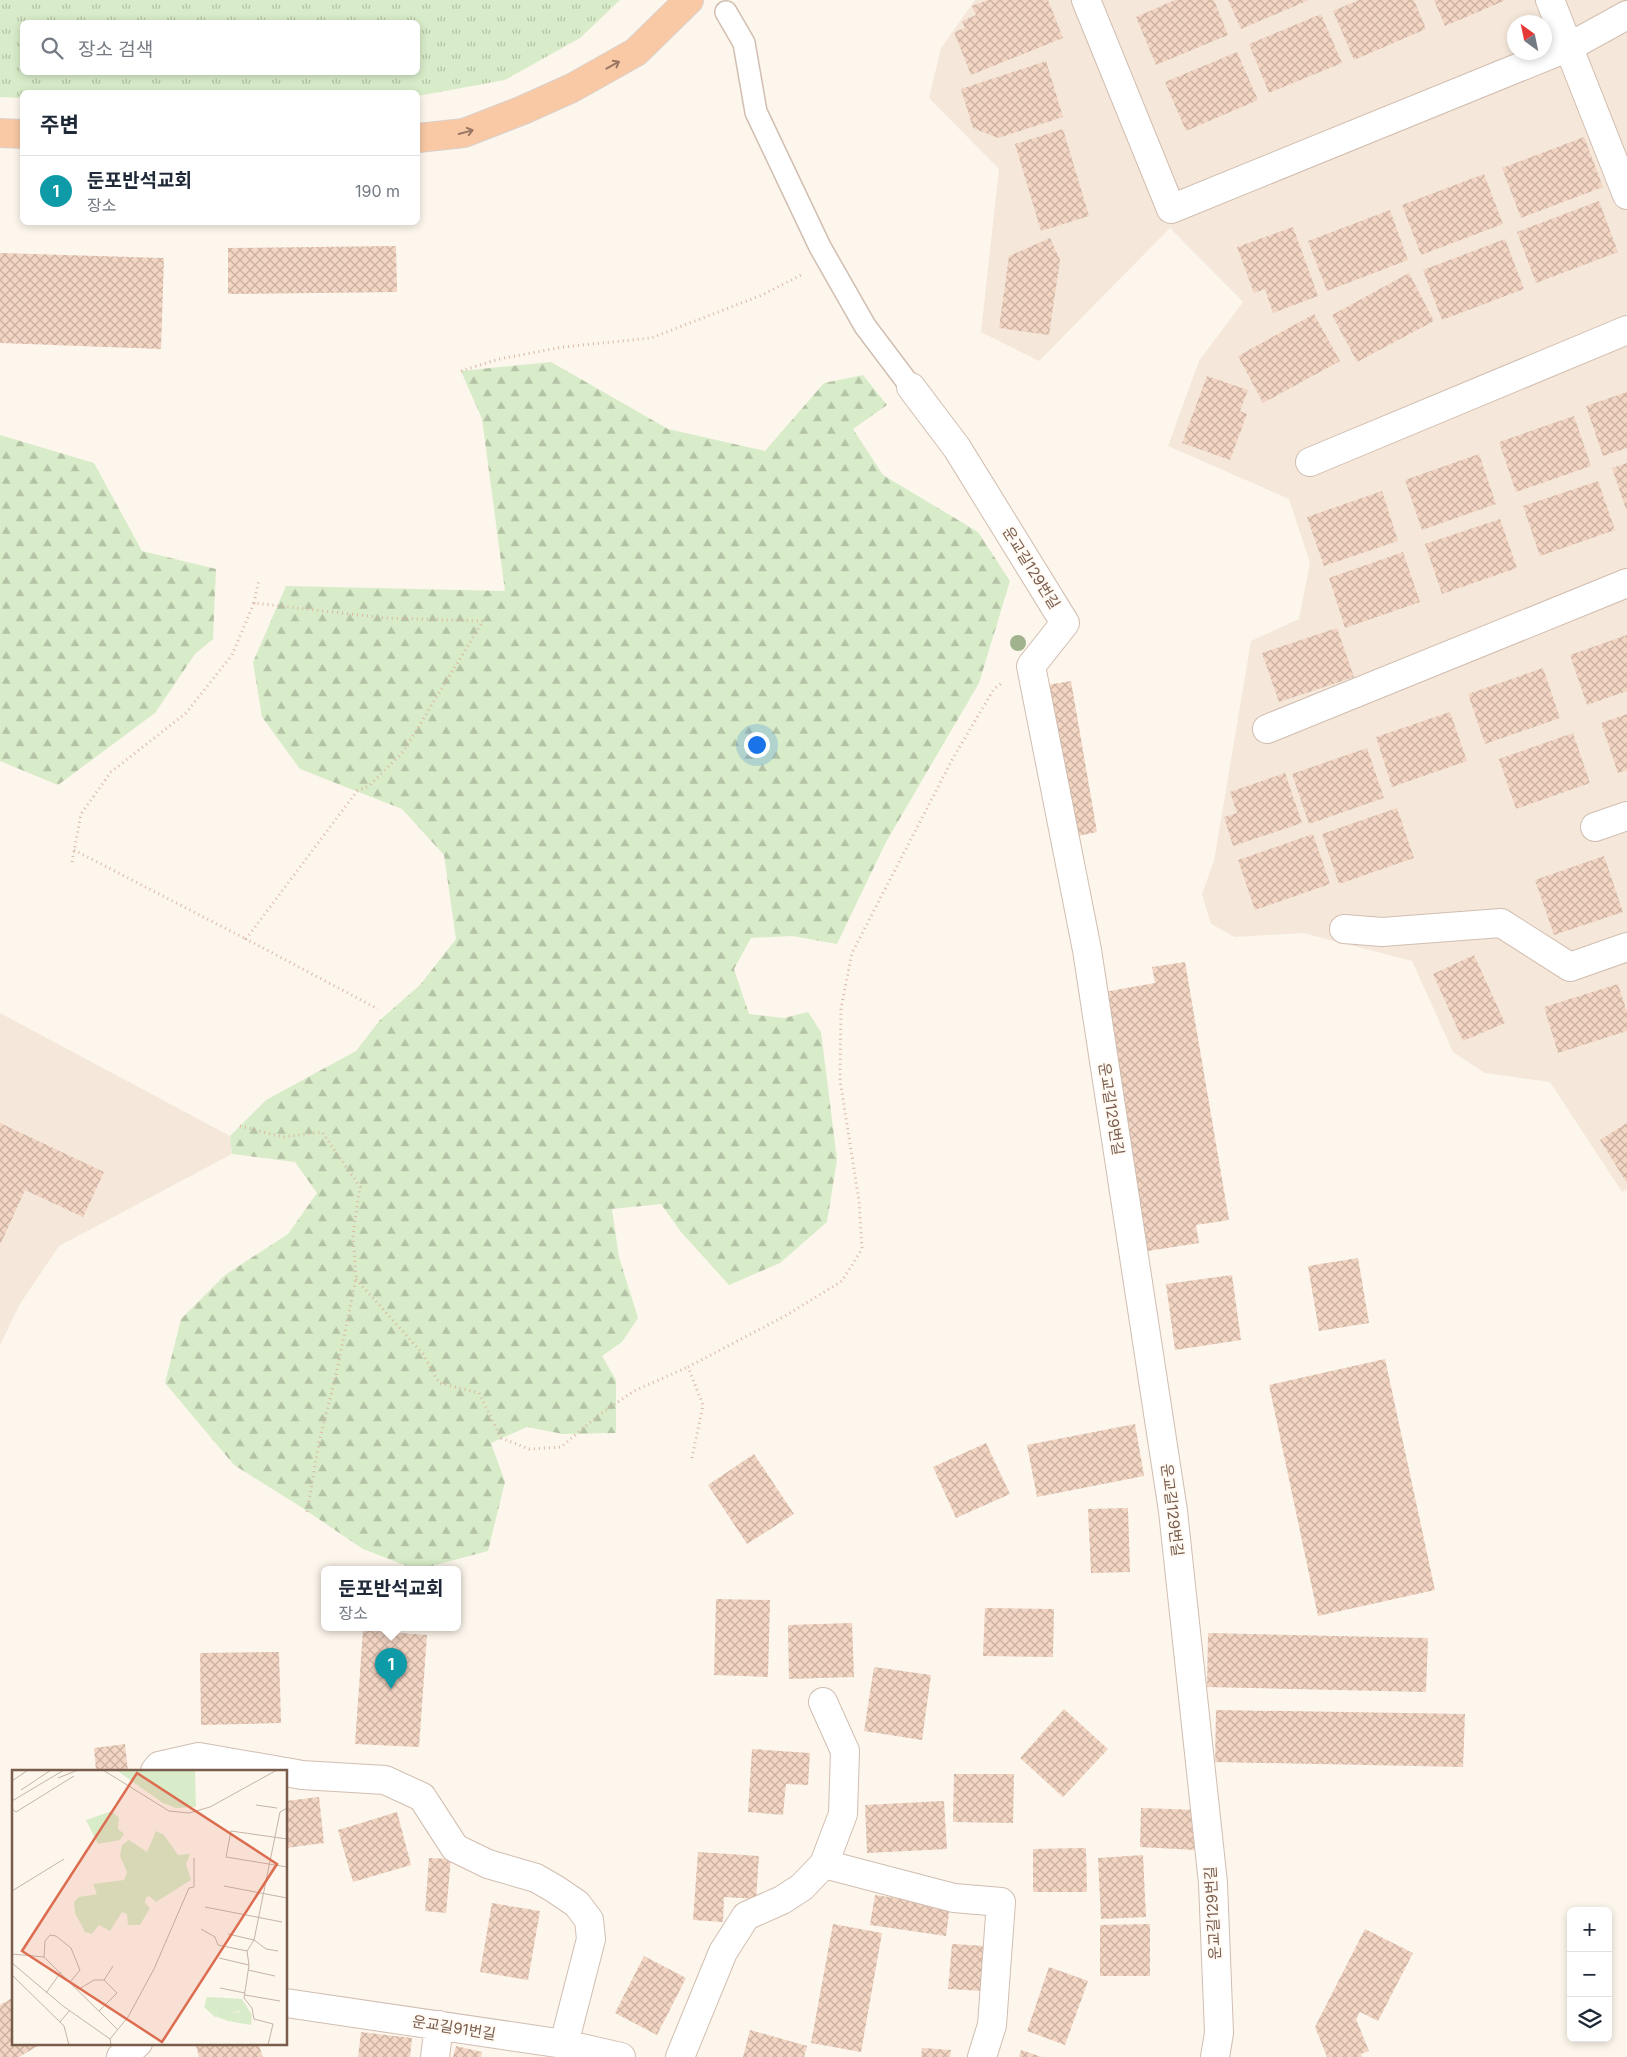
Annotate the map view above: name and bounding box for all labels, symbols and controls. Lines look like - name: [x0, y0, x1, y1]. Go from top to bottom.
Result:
- north arrow: [1507, 15, 1552, 60]
- search box: [20, 20, 420, 75]
- icon: search: [38, 34, 66, 62]
- text: 장소 검색: [78, 38, 153, 61]
- one-way arrow: [606, 59, 620, 69]
- text: 주변: [40, 112, 79, 137]
- one-way arrow: [457, 126, 473, 136]
- text: 둔포반석교회: [87, 169, 192, 192]
- text: 1: [53, 181, 59, 201]
- text: 190 m: [355, 181, 400, 201]
- text: 장소: [87, 195, 116, 215]
- street label: 운교길129번길: [999, 523, 1064, 612]
- your location: [744, 732, 770, 758]
- street label: 운교길129번길: [1095, 1061, 1128, 1157]
- street label: 운교길129번길: [1157, 1462, 1188, 1558]
- popup: [321, 1566, 461, 1631]
- text: 둔포반석교회: [339, 1577, 443, 1600]
- text: 장소: [339, 1603, 368, 1623]
- pin: 1: [375, 1648, 407, 1689]
- inset map: [12, 1770, 288, 2044]
- street label: 운교길129번길: [1201, 1866, 1224, 1960]
- map controls: [1567, 1907, 1612, 2042]
- button: +: [1567, 1907, 1612, 1952]
- button: −: [1567, 1952, 1612, 1997]
- button: layers: [1567, 1997, 1612, 2042]
- street label: 운교길91번길: [411, 2012, 497, 2043]

